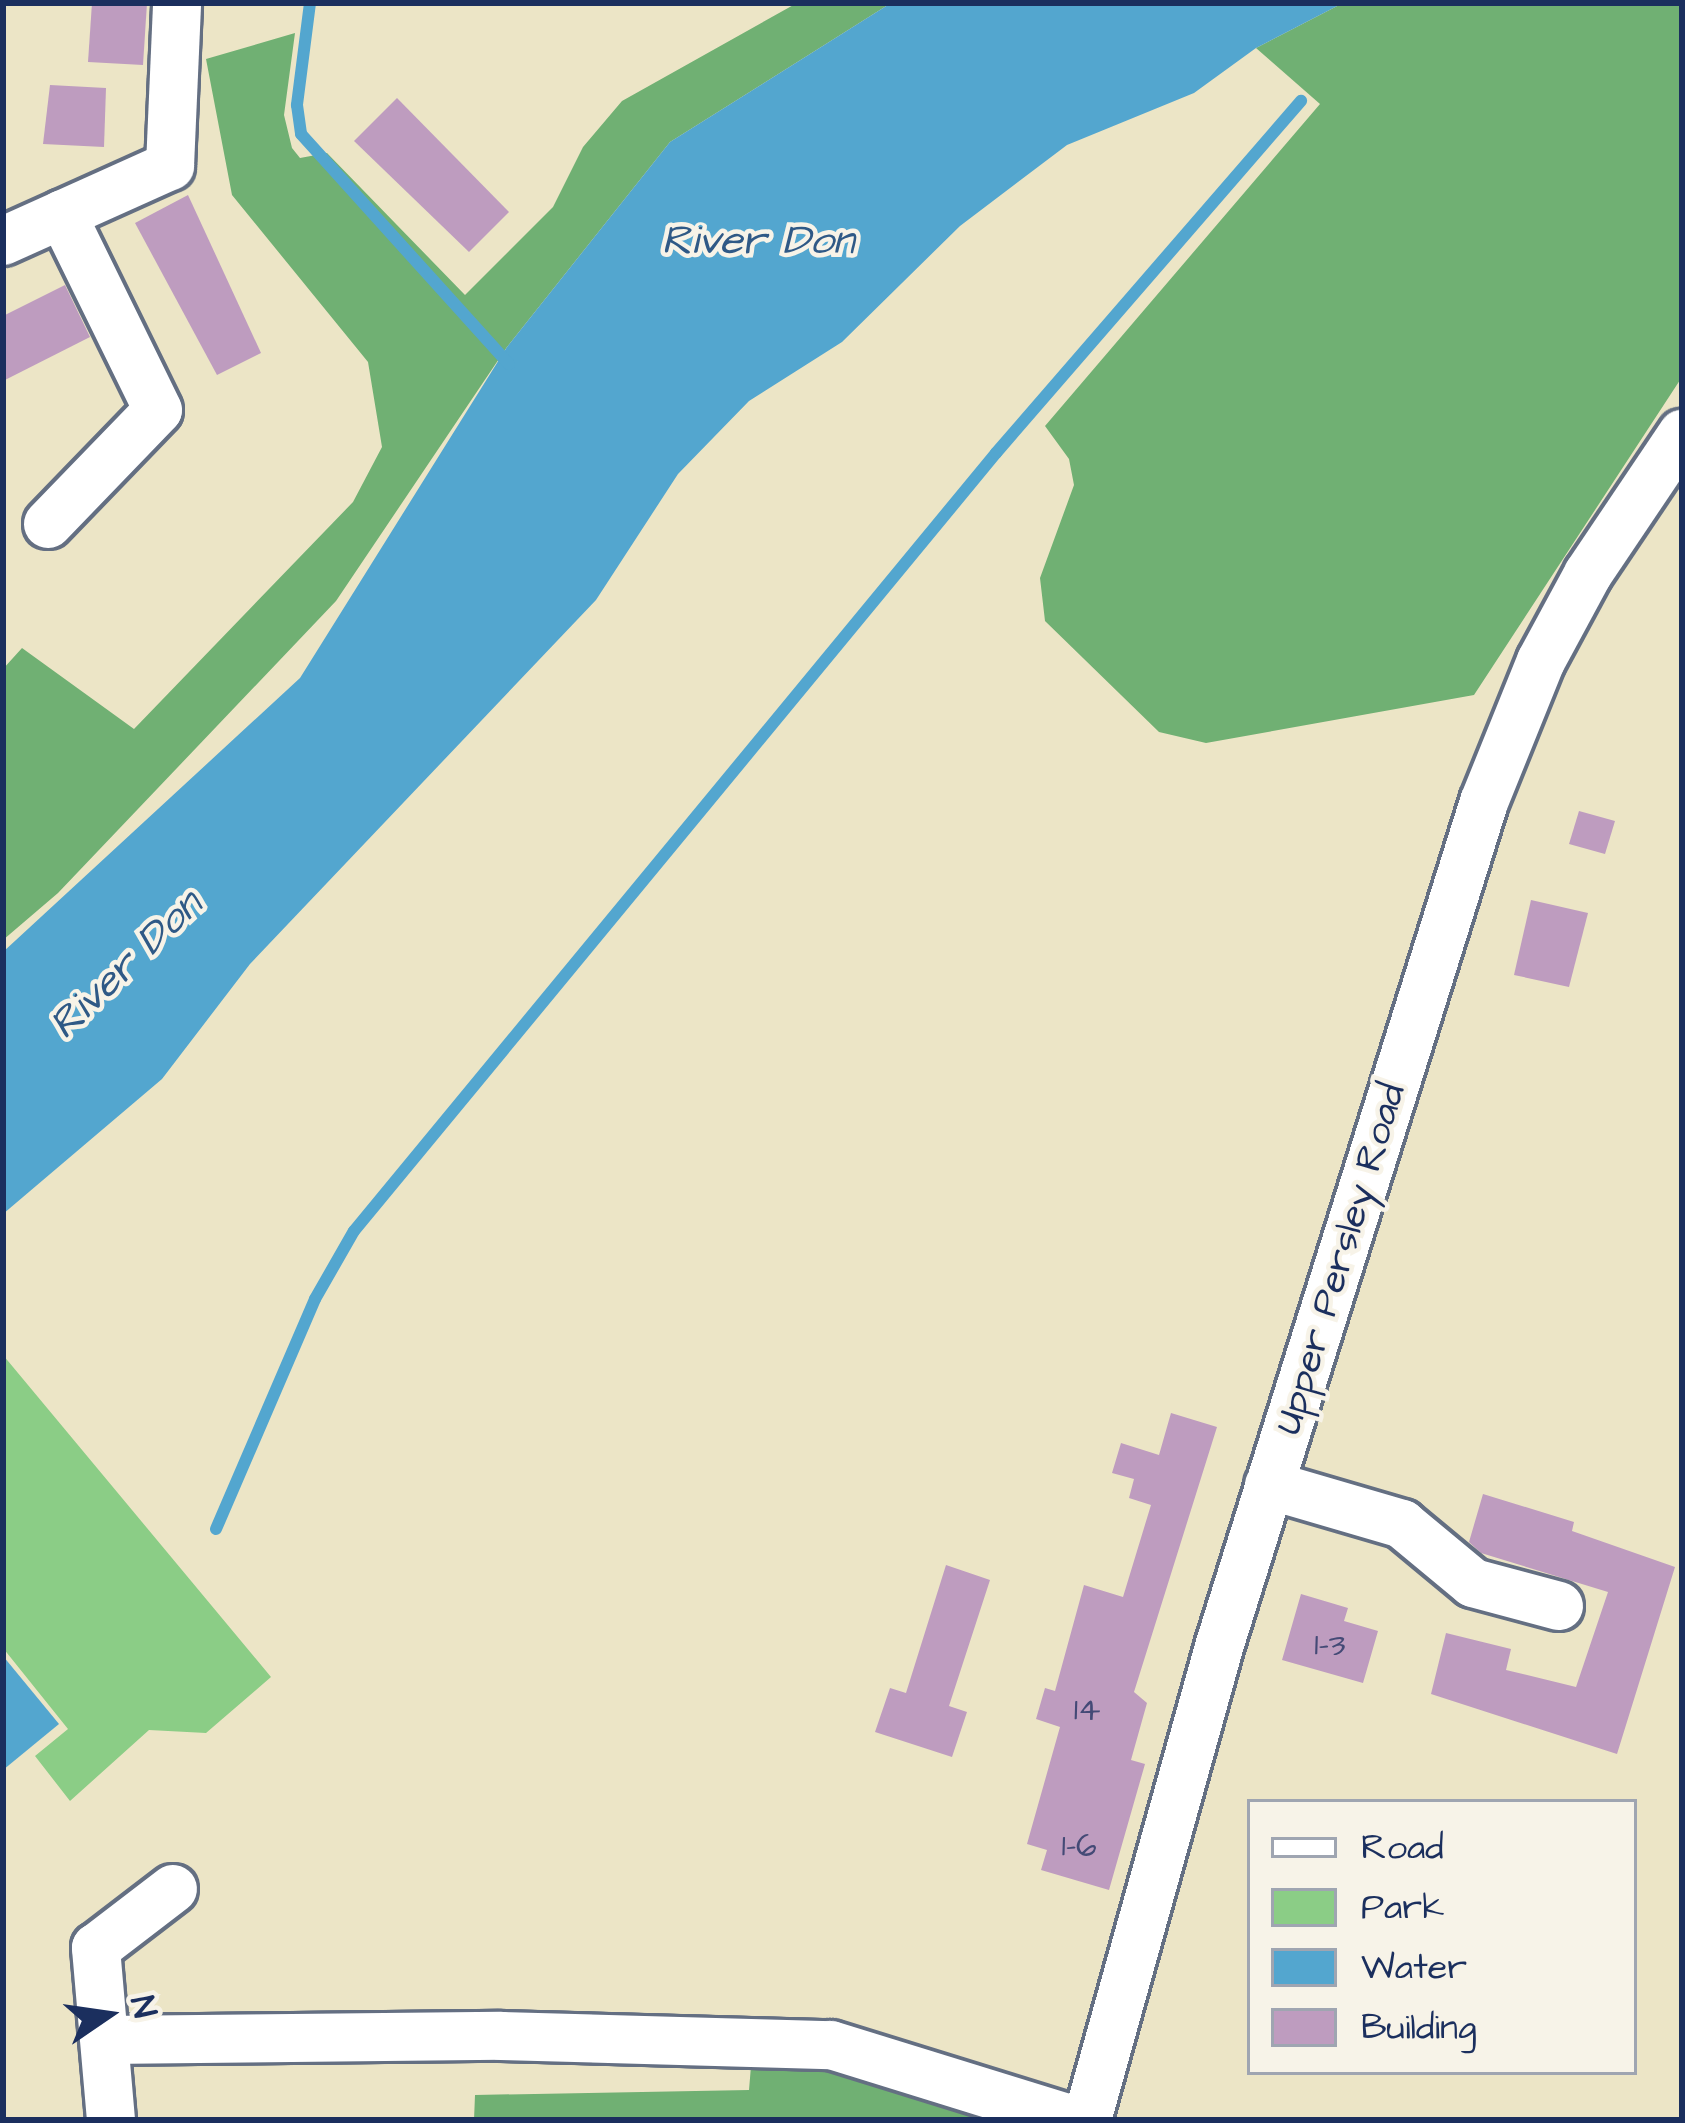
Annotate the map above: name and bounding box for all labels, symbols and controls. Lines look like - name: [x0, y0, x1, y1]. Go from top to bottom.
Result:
- water label: River Don: [662, 216, 854, 266]
- water label: River Don: [39, 880, 213, 1050]
- street label: Upper Persley Road: [1265, 1078, 1417, 1440]
- house number: 1-3: [1314, 1626, 1346, 1666]
- house number: 14: [1074, 1691, 1100, 1731]
- legend: [1247, 1799, 1637, 2075]
- text: Road: [1361, 1822, 1444, 1873]
- house number: 1-6: [1061, 1827, 1097, 1867]
- text: Park: [1361, 1882, 1444, 1933]
- text: Water: [1361, 1942, 1467, 1993]
- north arrow: [48, 1955, 168, 2075]
- text: N: [118, 1992, 168, 2022]
- text: Building: [1361, 2002, 1476, 2053]

